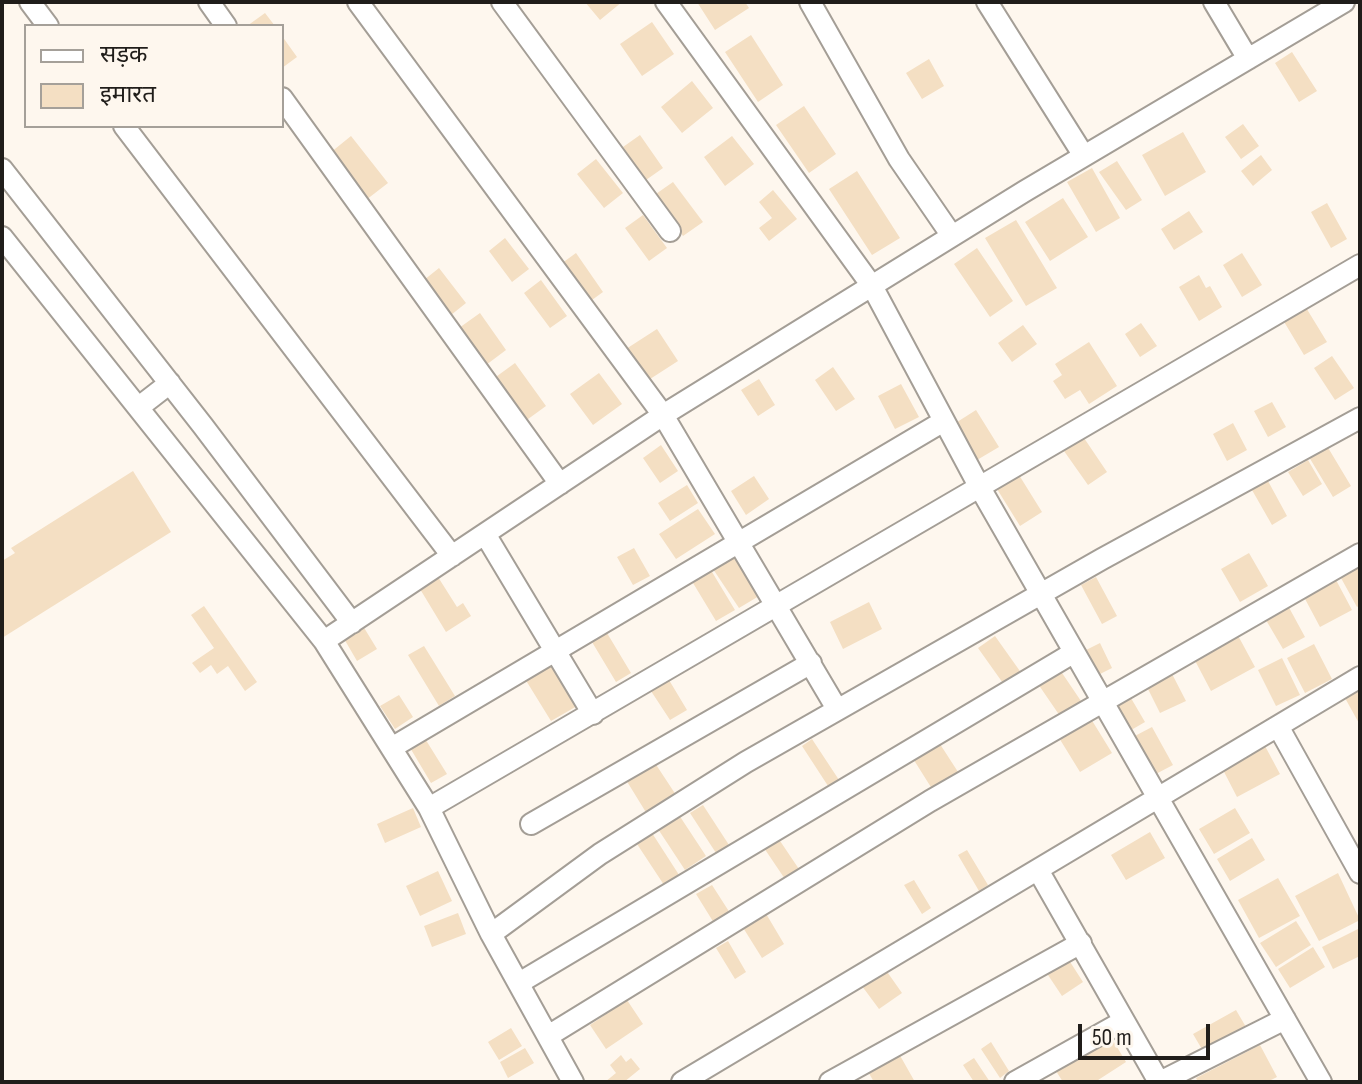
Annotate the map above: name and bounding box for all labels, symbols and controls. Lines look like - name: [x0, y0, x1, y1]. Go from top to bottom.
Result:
- legend: [24, 24, 284, 128]
- text: सड़क: [100, 40, 148, 69]
- text: इमारत: [100, 80, 156, 109]
- scale bar: [1082, 1008, 1214, 1058]
- text: 50 m: [1092, 1023, 1132, 1052]

